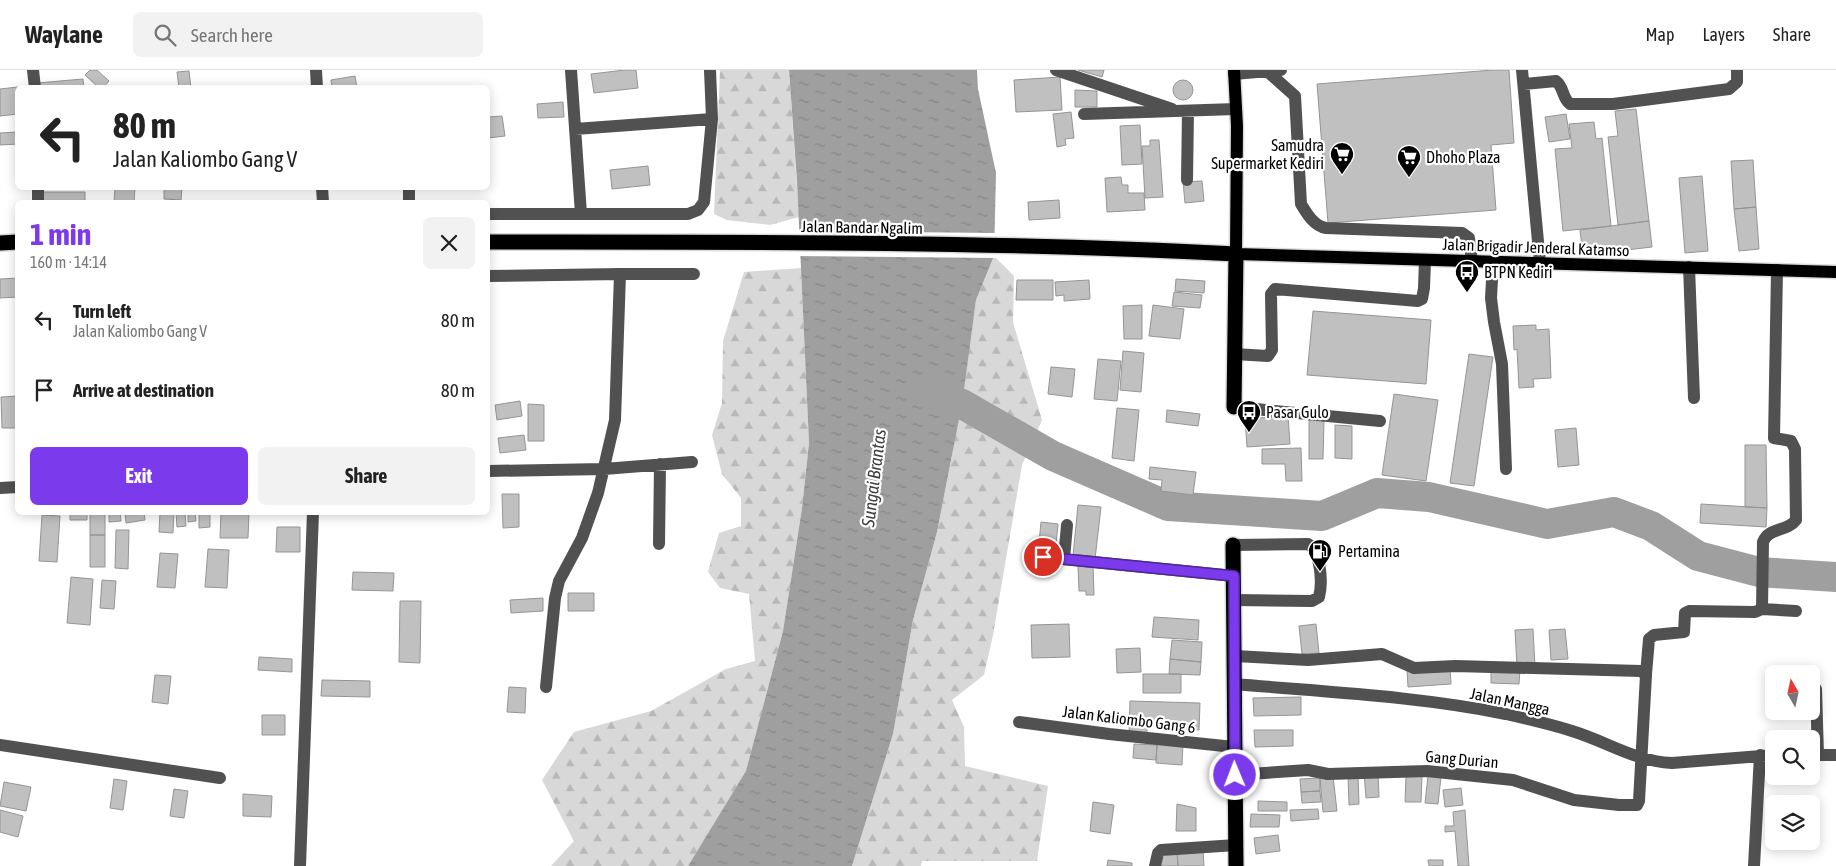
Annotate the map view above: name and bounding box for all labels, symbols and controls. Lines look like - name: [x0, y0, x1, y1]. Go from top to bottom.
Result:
- search box: [133, 12, 483, 57]
- text: Waylane: [25, 21, 103, 48]
- icon: search: [151, 21, 179, 49]
- text: Search here: [191, 24, 273, 46]
- text: Map: [1645, 24, 1674, 45]
- text: Layers: [1702, 24, 1745, 45]
- text: Share: [1773, 24, 1811, 45]
- icon: left: [30, 105, 95, 170]
- text: 80 m: [113, 105, 176, 145]
- place label: Samudra Supermarket Kediri: [1211, 136, 1324, 173]
- supermarket icon: Samudra Supermarket Kediri: [1329, 141, 1355, 175]
- supermarket icon: Dhoho Plaza: [1396, 144, 1422, 178]
- text: Jalan Kaliombo Gang V: [113, 146, 297, 172]
- place label: Dhoho Plaza: [1426, 148, 1500, 166]
- text: 1 min: [30, 217, 91, 251]
- button: close: [423, 217, 475, 269]
- street label: Jalan Bandar Ngalim: [801, 217, 923, 238]
- street label: Jalan Brigadir Jenderal Katamso: [1442, 235, 1630, 260]
- text: 160 m · 14:14: [30, 253, 107, 271]
- bus stop icon: BTPN Kediri: [1454, 259, 1480, 293]
- place label: BTPN Kediri: [1484, 263, 1552, 281]
- text: Turn left: [73, 300, 131, 322]
- icon: left: [30, 306, 58, 334]
- text: 80 m: [441, 309, 475, 331]
- text: Jalan Kaliombo Gang V: [73, 322, 207, 340]
- icon: arrive: [30, 376, 58, 404]
- text: Arrive at destination: [73, 379, 214, 401]
- text: 80 m: [441, 379, 475, 401]
- bus stop icon: Pasar Gulo: [1236, 399, 1262, 433]
- place label: Pasar Gulo: [1266, 403, 1329, 421]
- water label: Sungai Brantas: [857, 428, 890, 529]
- button: Exit: [30, 447, 248, 505]
- button: Share: [258, 447, 475, 505]
- pin: [1022, 536, 1064, 578]
- fuel station icon: Pertamina: [1307, 538, 1333, 572]
- place label: Pertamina: [1338, 542, 1400, 560]
- icon: arrive: [1029, 543, 1057, 571]
- north arrow: [1765, 665, 1820, 720]
- map controls: [1765, 665, 1820, 850]
- street label: Jalan Mangga: [1468, 684, 1551, 719]
- street label: Jalan Kaliombo Gang 6: [1061, 702, 1196, 737]
- button: search: [1765, 730, 1820, 785]
- street label: Gang Durian: [1425, 747, 1499, 772]
- position arrow: [1208, 748, 1260, 800]
- button: layers: [1765, 795, 1820, 850]

